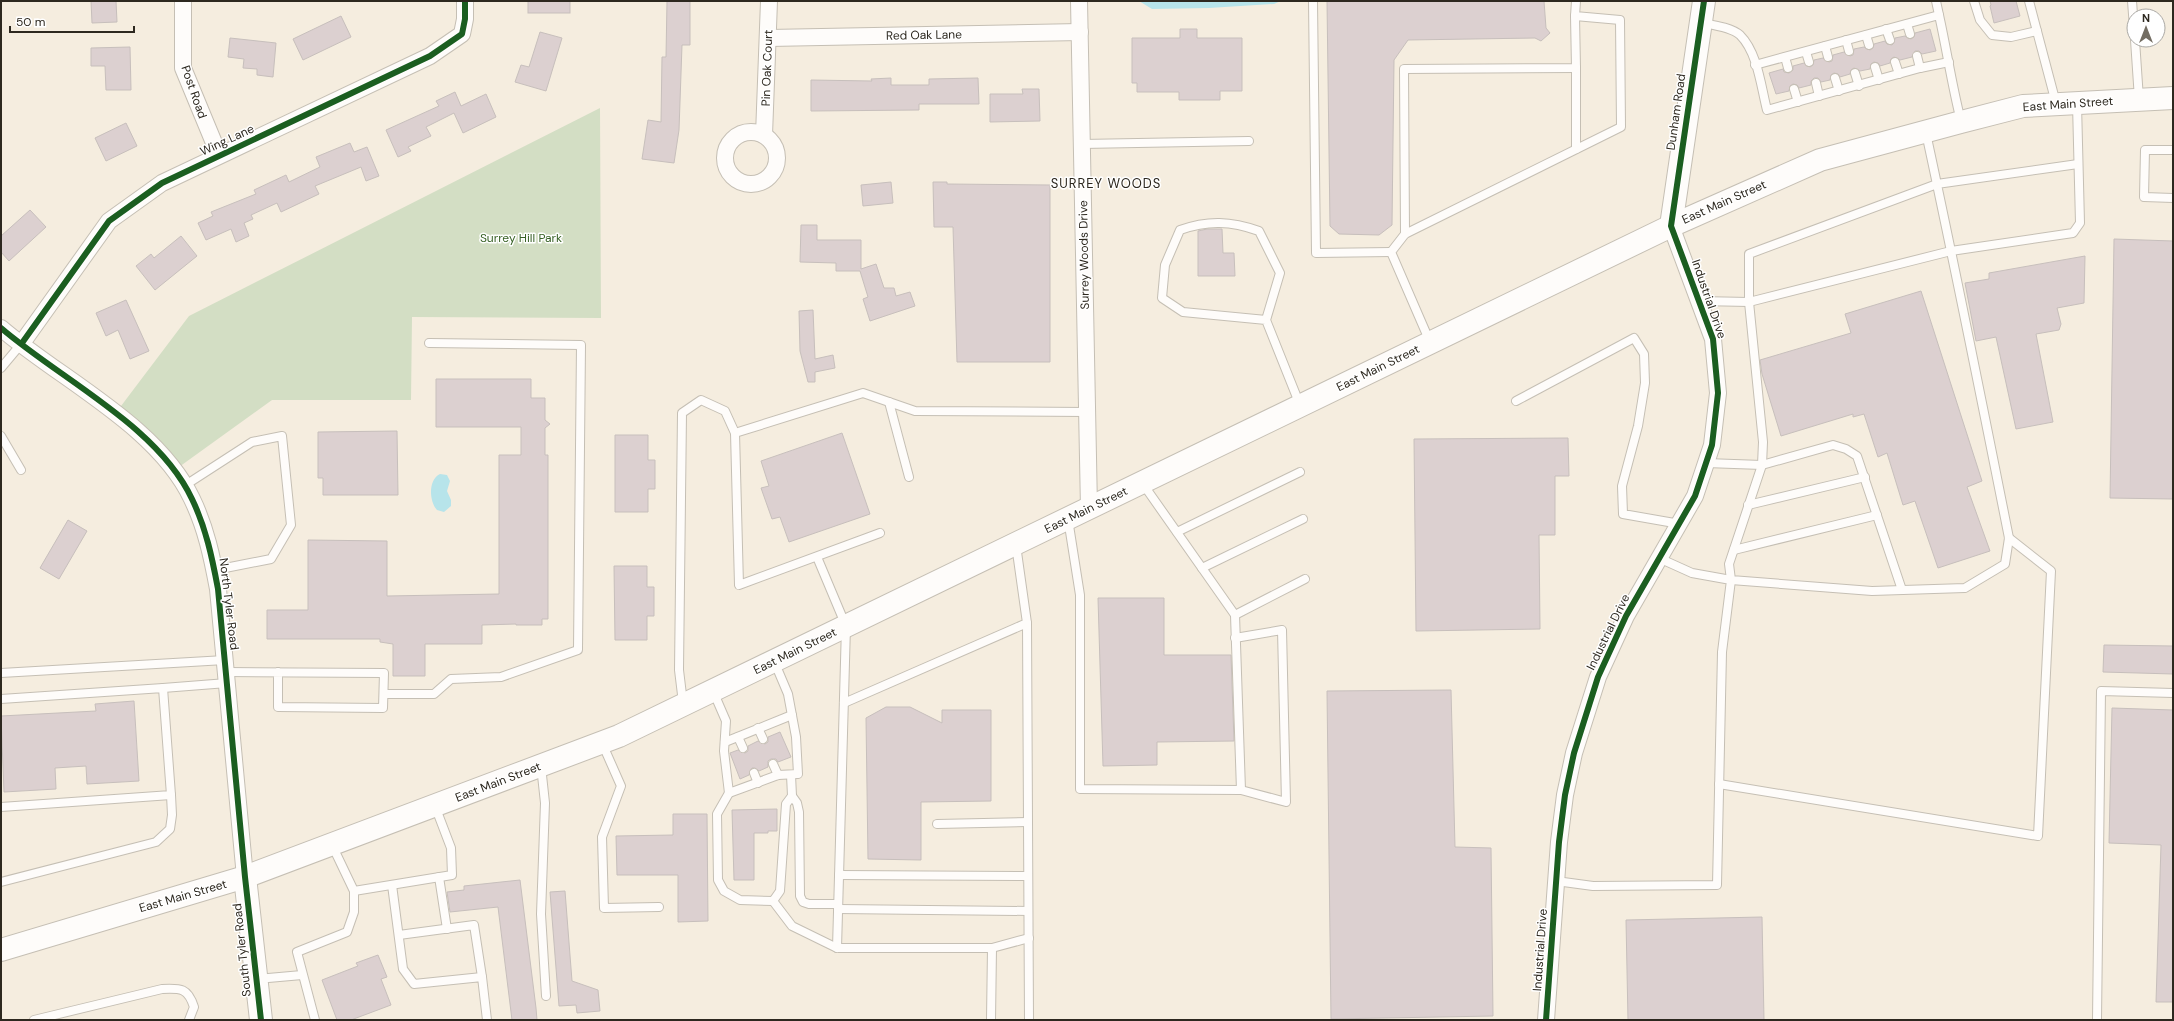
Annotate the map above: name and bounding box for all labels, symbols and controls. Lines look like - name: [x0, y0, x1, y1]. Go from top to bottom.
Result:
- scale bar: [10, 8, 134, 34]
- north arrow: [2126, 8, 2166, 48]
- text: N: [2142, 11, 2150, 25]
- text: 50 m: [16, 14, 45, 30]
- street label: Red Oak Lane: [886, 26, 962, 44]
- street label: Pin Oak Court: [758, 29, 776, 107]
- street label: Post Road: [177, 63, 211, 121]
- street label: Dunham Road: [1663, 73, 1689, 151]
- street label: East Main Street: [2022, 93, 2114, 115]
- street label: Wing Lane: [197, 120, 257, 159]
- district label: SURREY WOODS: [1051, 175, 1161, 192]
- street label: East Main Street: [1679, 176, 1769, 228]
- street label: Surrey Woods Drive: [1075, 200, 1093, 310]
- park label: Surrey Hill Park: [480, 230, 562, 246]
- street label: Industrial Drive: [1688, 257, 1730, 341]
- street label: East Main Street: [1334, 341, 1422, 395]
- street label: East Main Street: [1042, 483, 1130, 537]
- street label: North Tyler Road: [215, 557, 243, 651]
- street label: Industrial Drive: [1583, 591, 1633, 673]
- street label: East Main Street: [751, 624, 839, 678]
- street label: East Main Street: [453, 758, 543, 806]
- street label: East Main Street: [137, 876, 229, 916]
- street label: South Tyler Road: [229, 903, 255, 997]
- street label: Industrial Drive: [1529, 908, 1551, 992]

